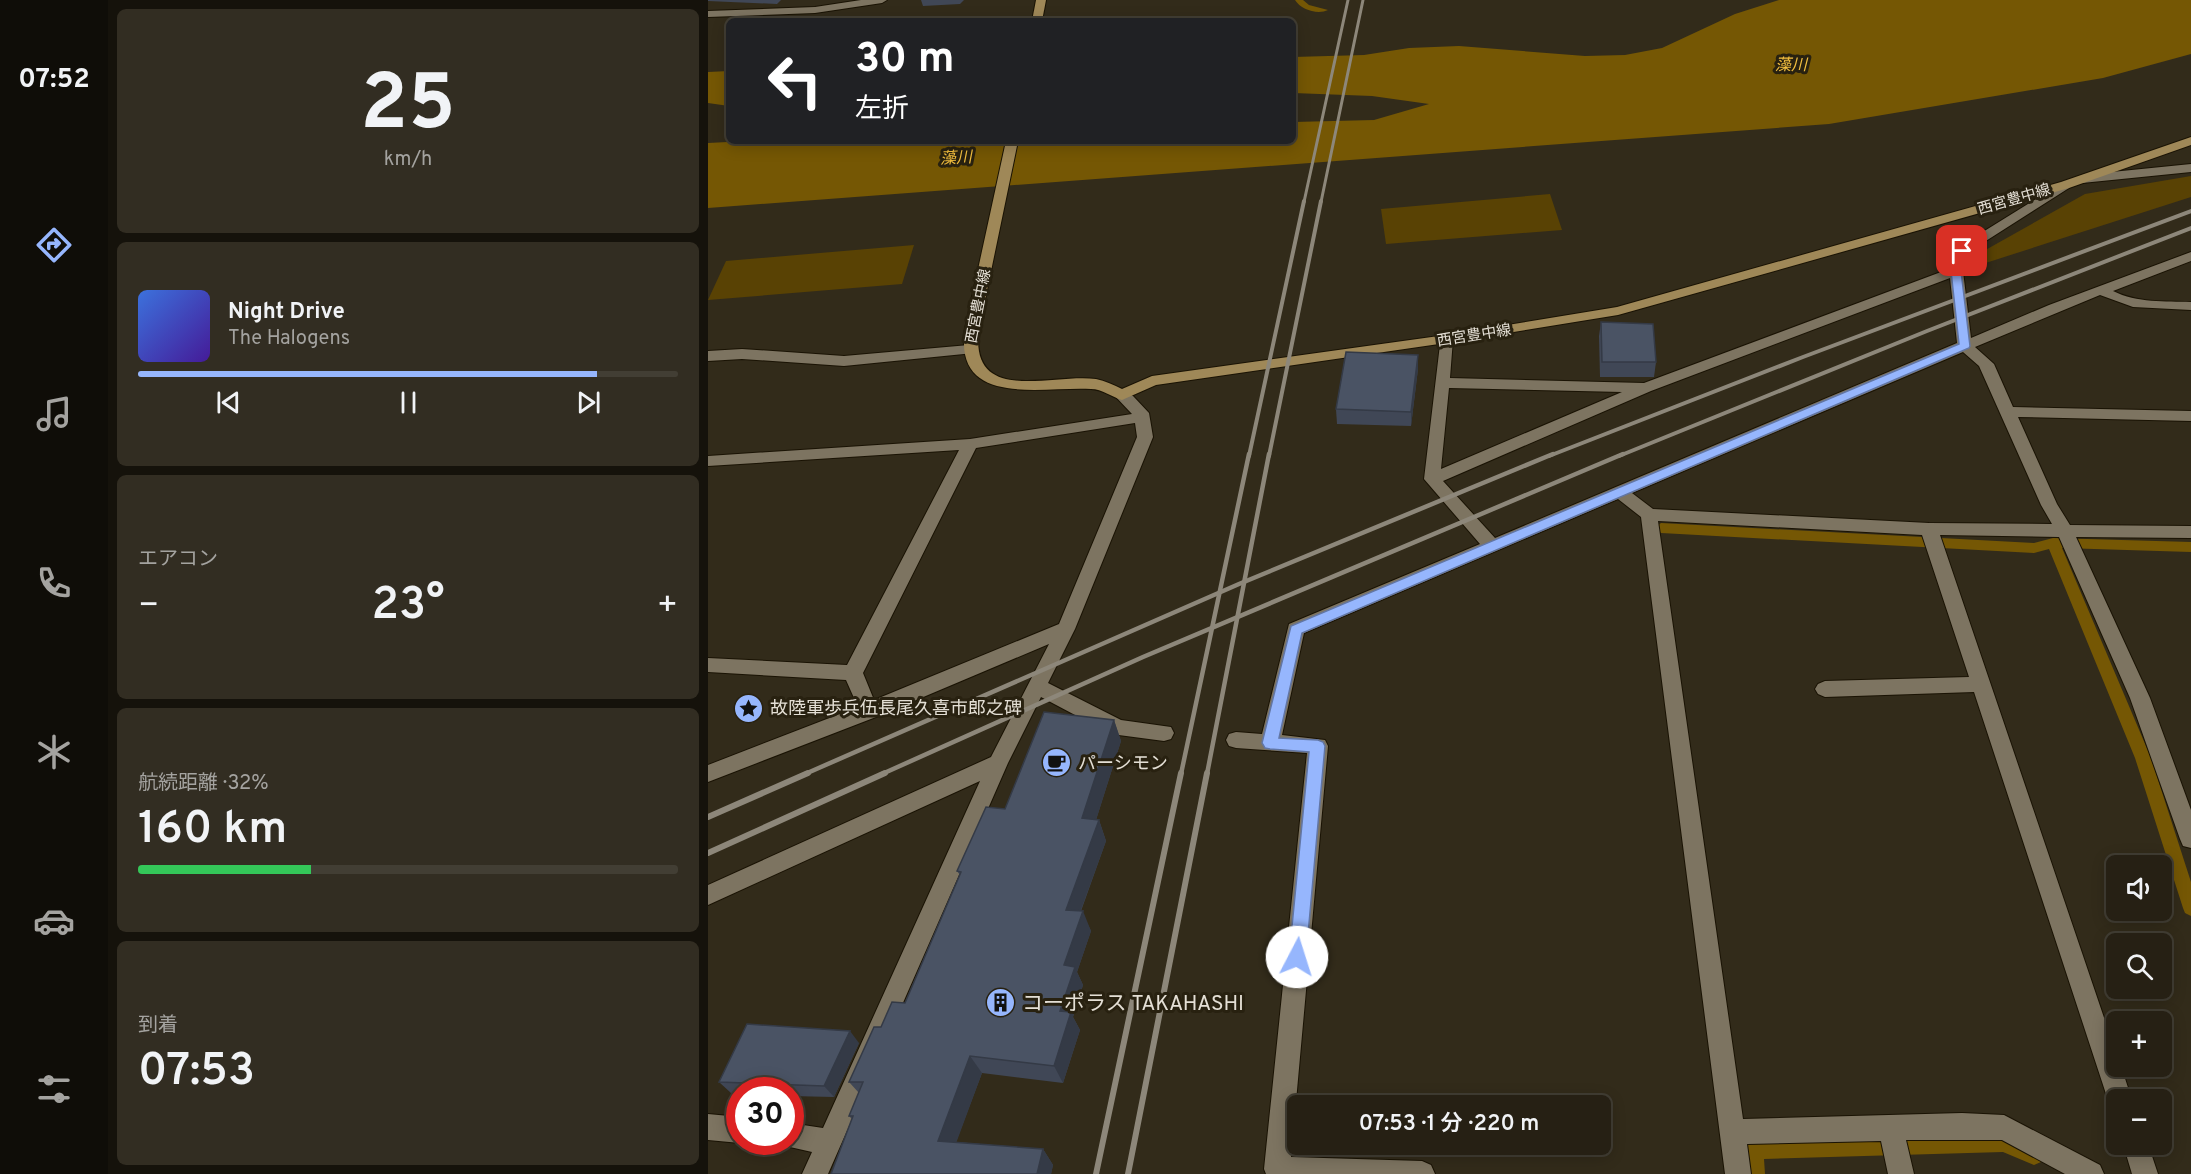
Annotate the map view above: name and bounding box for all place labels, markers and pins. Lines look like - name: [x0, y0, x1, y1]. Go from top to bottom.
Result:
- pin: [1936, 225, 1987, 276]
- place icon: 故陸軍歩兵伍長尾久喜市郎之碑: [733, 692, 765, 724]
- place label: 故陸軍歩兵伍長尾久喜市郎之碑: [770, 698, 1022, 721]
- cafe icon: パーシモン: [1041, 747, 1073, 779]
- place label: パーシモン: [1078, 753, 1168, 776]
- building icon: コーポラス TAKAHASHI: [985, 987, 1017, 1019]
- place label: コーポラス TAKAHASHI: [1022, 991, 1244, 1018]

